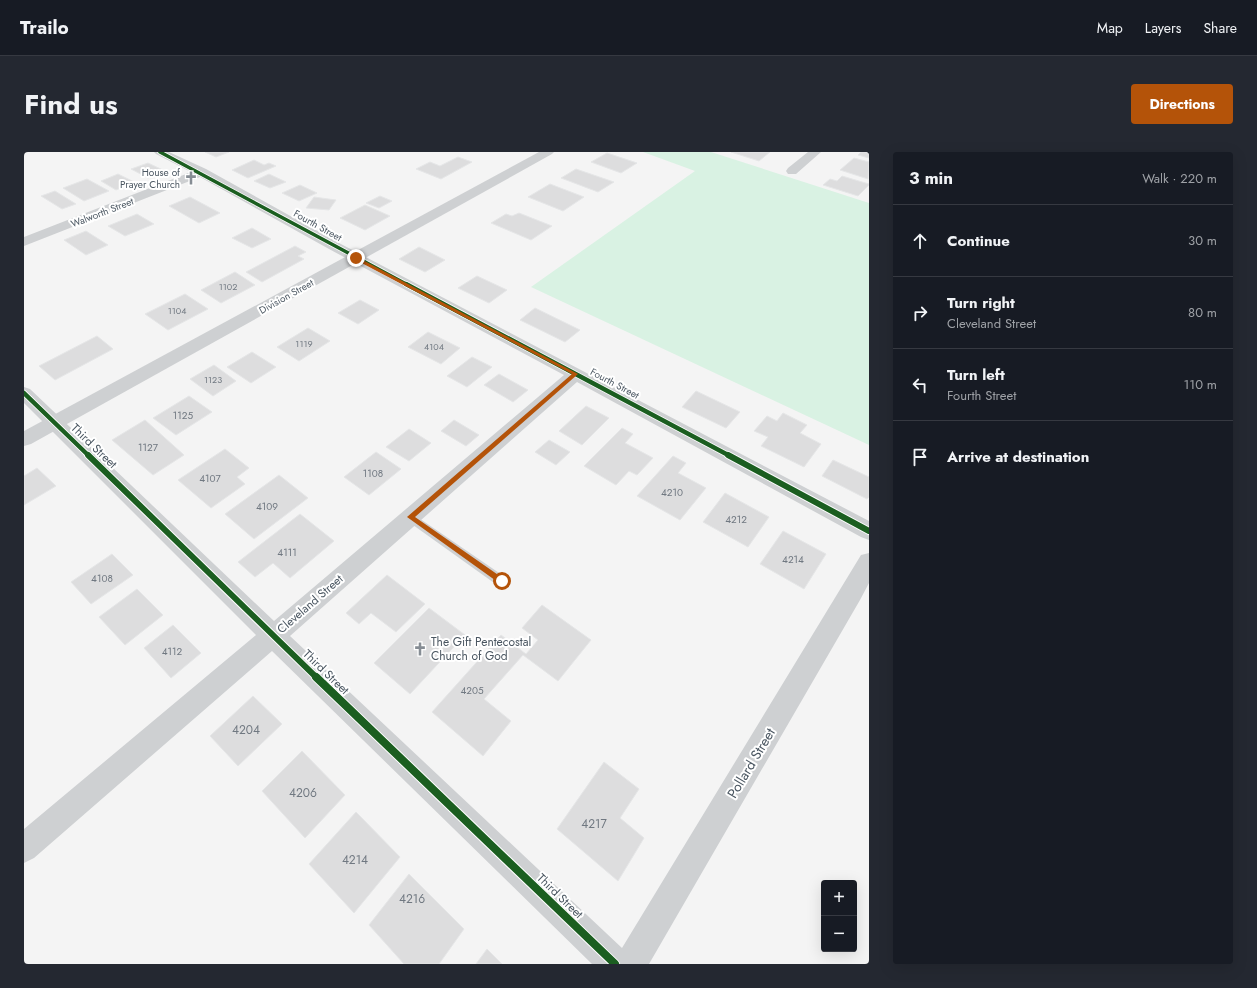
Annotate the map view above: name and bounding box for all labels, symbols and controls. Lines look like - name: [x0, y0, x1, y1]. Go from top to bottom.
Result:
- text: Trailo: [20, 14, 69, 41]
- text: Map: [1097, 18, 1123, 38]
- text: Layers: [1145, 18, 1181, 38]
- text: Share: [1203, 18, 1237, 38]
- text: Find us: [24, 84, 118, 125]
- button: Directions: [1131, 84, 1233, 124]
- place label: House of Prayer Church: [120, 165, 181, 192]
- text: 3 min: [909, 166, 953, 190]
- text: Walk · 220 m: [1142, 169, 1217, 188]
- church icon: House of Prayer Church: [183, 170, 199, 186]
- street label: Walworth Street: [69, 193, 136, 231]
- street label: Fourth Street: [291, 206, 345, 245]
- icon: ahead: [909, 230, 931, 252]
- text: Continue: [947, 230, 1010, 252]
- text: 30 m: [1188, 231, 1217, 250]
- route end: [347, 249, 365, 267]
- street label: Division Street: [256, 275, 317, 318]
- house number: 1102: [219, 280, 237, 293]
- text: Turn right: [947, 292, 1015, 314]
- icon: right: [909, 302, 931, 324]
- text: 80 m: [1188, 303, 1217, 322]
- house number: 1104: [168, 304, 186, 317]
- text: Cleveland Street: [947, 314, 1036, 333]
- house number: 1119: [295, 337, 313, 350]
- house number: 4104: [424, 340, 444, 353]
- street label: Fourth Street: [588, 364, 642, 403]
- text: Turn left: [947, 364, 1005, 386]
- house number: 1123: [204, 373, 222, 386]
- icon: left: [909, 374, 931, 396]
- text: 110 m: [1183, 375, 1217, 394]
- text: Fourth Street: [947, 386, 1016, 405]
- house number: 1125: [173, 408, 194, 423]
- street label: Third Street: [67, 419, 121, 473]
- house number: 1127: [138, 440, 159, 455]
- icon: arrive: [909, 446, 931, 468]
- text: Arrive at destination: [947, 446, 1089, 468]
- house number: 1108: [363, 466, 383, 481]
- house number: 4107: [199, 471, 222, 486]
- house number: 4210: [661, 485, 683, 500]
- house number: 4109: [256, 499, 278, 514]
- house number: 4212: [725, 512, 747, 527]
- house number: 4111: [277, 545, 297, 560]
- house number: 4214: [782, 552, 804, 567]
- street label: Cleveland Street: [273, 570, 347, 638]
- house number: 4108: [91, 571, 113, 586]
- route start: [493, 572, 511, 590]
- place label: The Gift Pentecostal Church of God: [431, 633, 531, 665]
- church icon: The Gift Pentecostal Church of God: [412, 641, 428, 657]
- house number: 4112: [162, 644, 183, 659]
- street label: Third Street: [299, 645, 353, 699]
- house number: 4205: [460, 683, 484, 698]
- house number: 4204: [232, 721, 260, 739]
- street label: Pollard Street: [722, 724, 780, 802]
- house number: 4206: [289, 784, 317, 802]
- house number: 4217: [581, 815, 607, 833]
- house number: 4214: [342, 851, 368, 869]
- street label: Third Street: [533, 869, 587, 923]
- map controls: [821, 880, 857, 952]
- button: +: [821, 880, 857, 916]
- house number: 4216: [399, 890, 425, 908]
- button: −: [821, 916, 857, 952]

